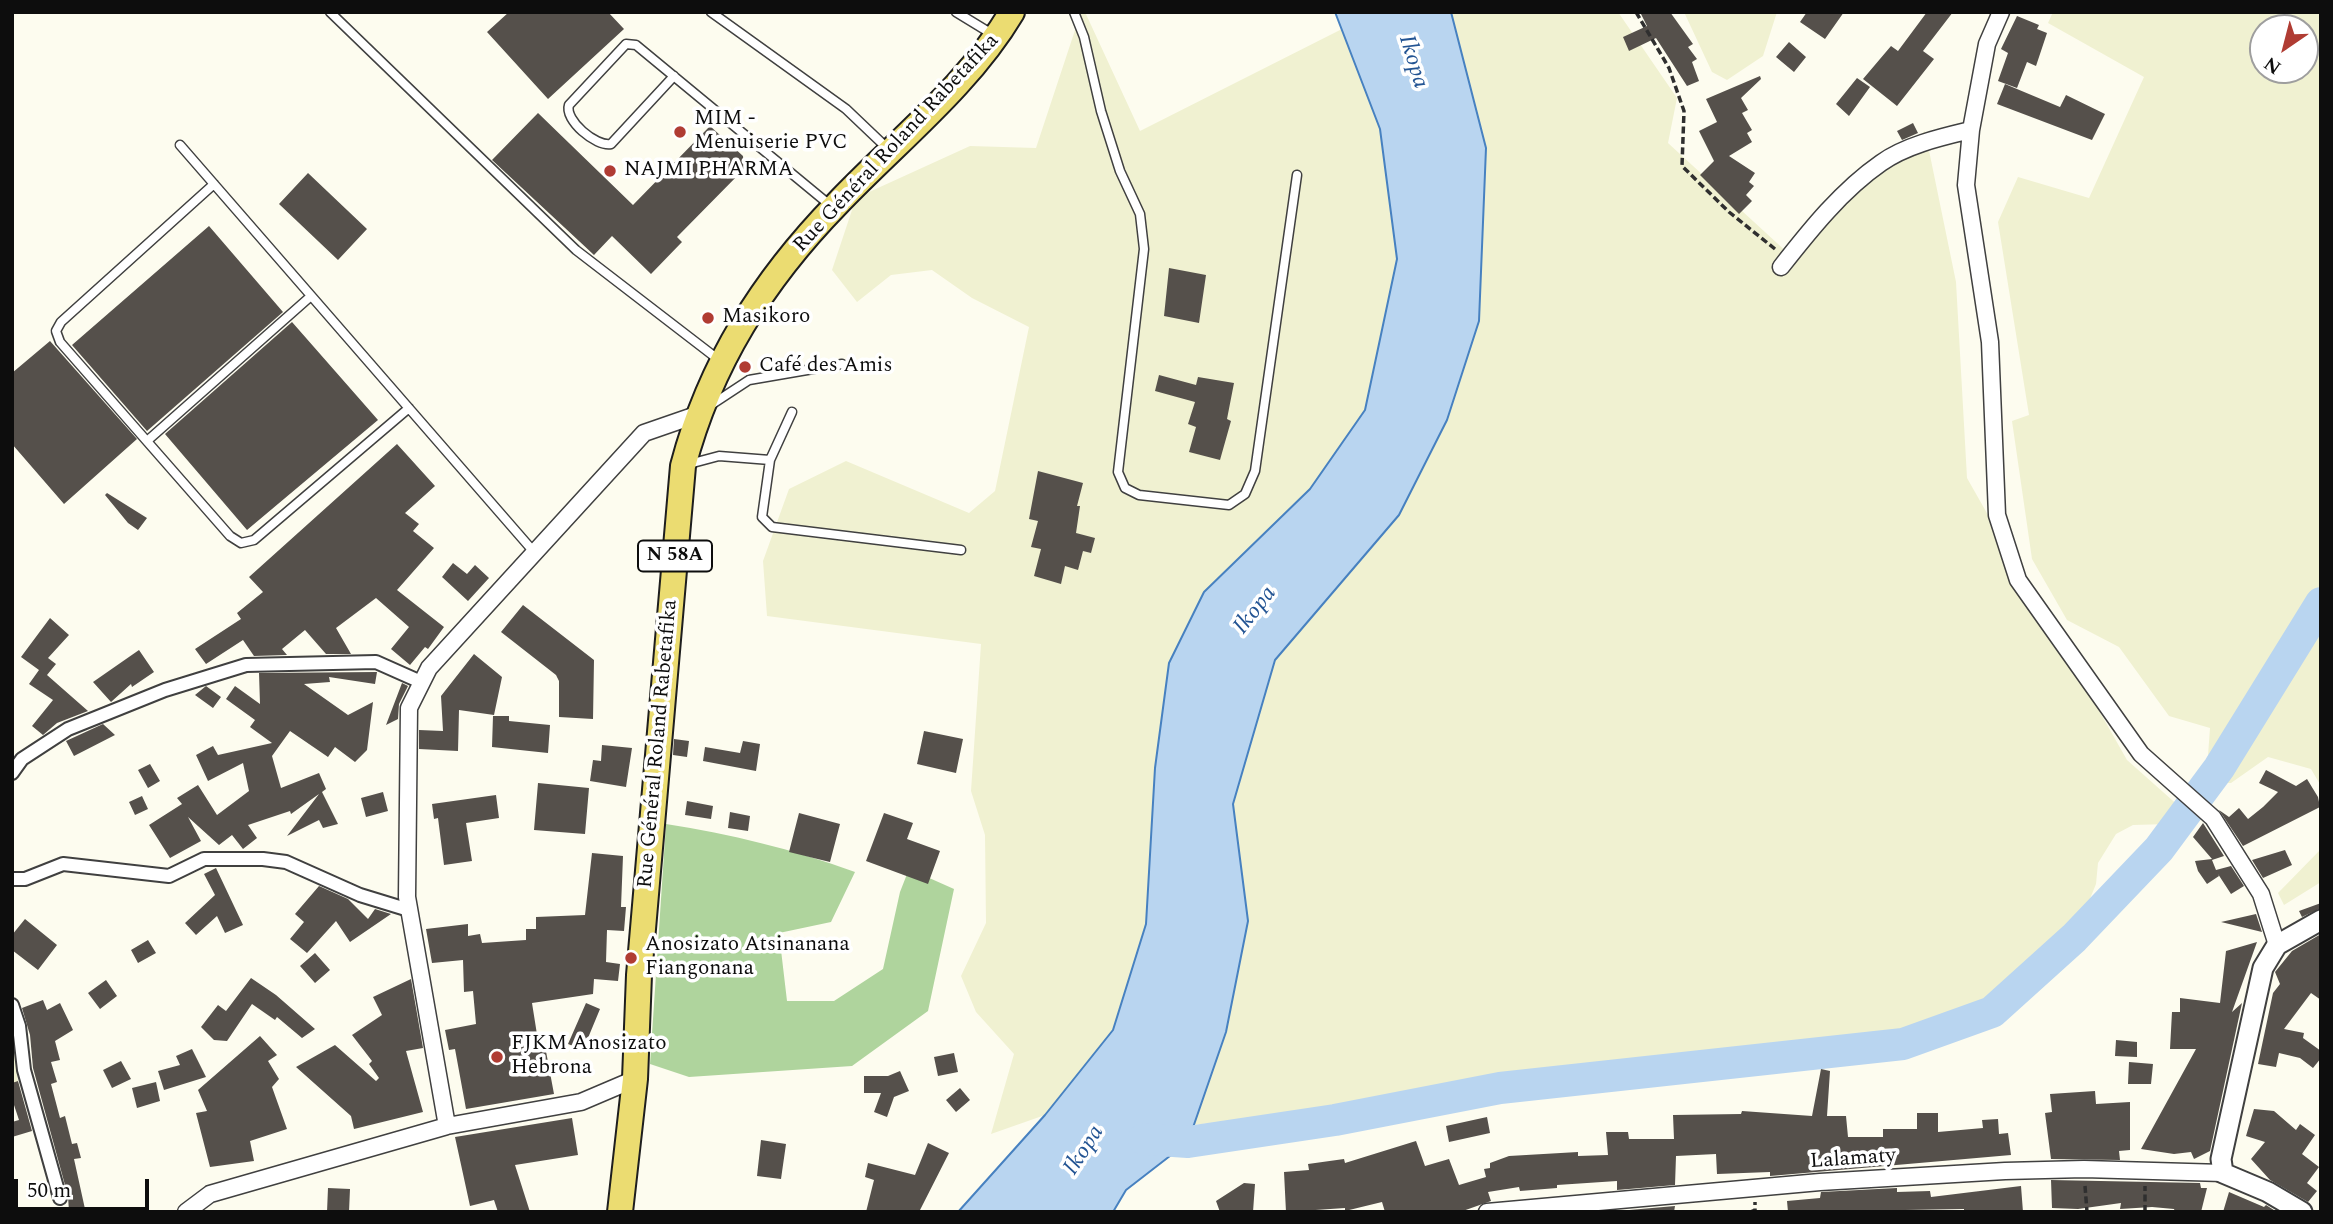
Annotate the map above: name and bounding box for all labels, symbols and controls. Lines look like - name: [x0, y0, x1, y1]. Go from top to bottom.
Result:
- north arrow: [2249, 14, 2319, 84]
- street label: Rue Général Roland Rabetafika: [789, 29, 1005, 259]
- water label: Ikopa: [1391, 32, 1433, 92]
- text: N: [2258, 49, 2287, 81]
- place label: MIM - Menuiserie PVC: [694, 107, 848, 157]
- marker: MIM - Menuiserie PVC: [672, 124, 688, 140]
- place label: NAJMI PHARMA: [624, 158, 794, 184]
- marker: NAJMI PHARMA: [602, 163, 618, 179]
- place label: Masikoro: [722, 305, 810, 331]
- marker: Masikoro: [700, 310, 716, 326]
- place label: Café des Amis: [759, 354, 892, 380]
- marker: Café des Amis: [737, 359, 753, 375]
- road number: N 58A: [638, 540, 712, 572]
- water label: Ikopa: [1229, 581, 1283, 641]
- street label: Rue Général Roland Rabetafika: [634, 598, 684, 890]
- place label: Anosizato Atsinanana Fiangonana: [645, 933, 850, 983]
- marker: Anosizato Atsinanana Fiangonana: [623, 950, 639, 966]
- place label: FJKM Anosizato Hebrona: [511, 1032, 666, 1082]
- marker: FJKM Anosizato Hebrona: [489, 1049, 505, 1065]
- water label: Ikopa: [1059, 1121, 1111, 1181]
- street label: Lalamaty: [1809, 1144, 1897, 1176]
- scale bar: [18, 1164, 152, 1208]
- text: 50 m: [27, 1175, 71, 1207]

